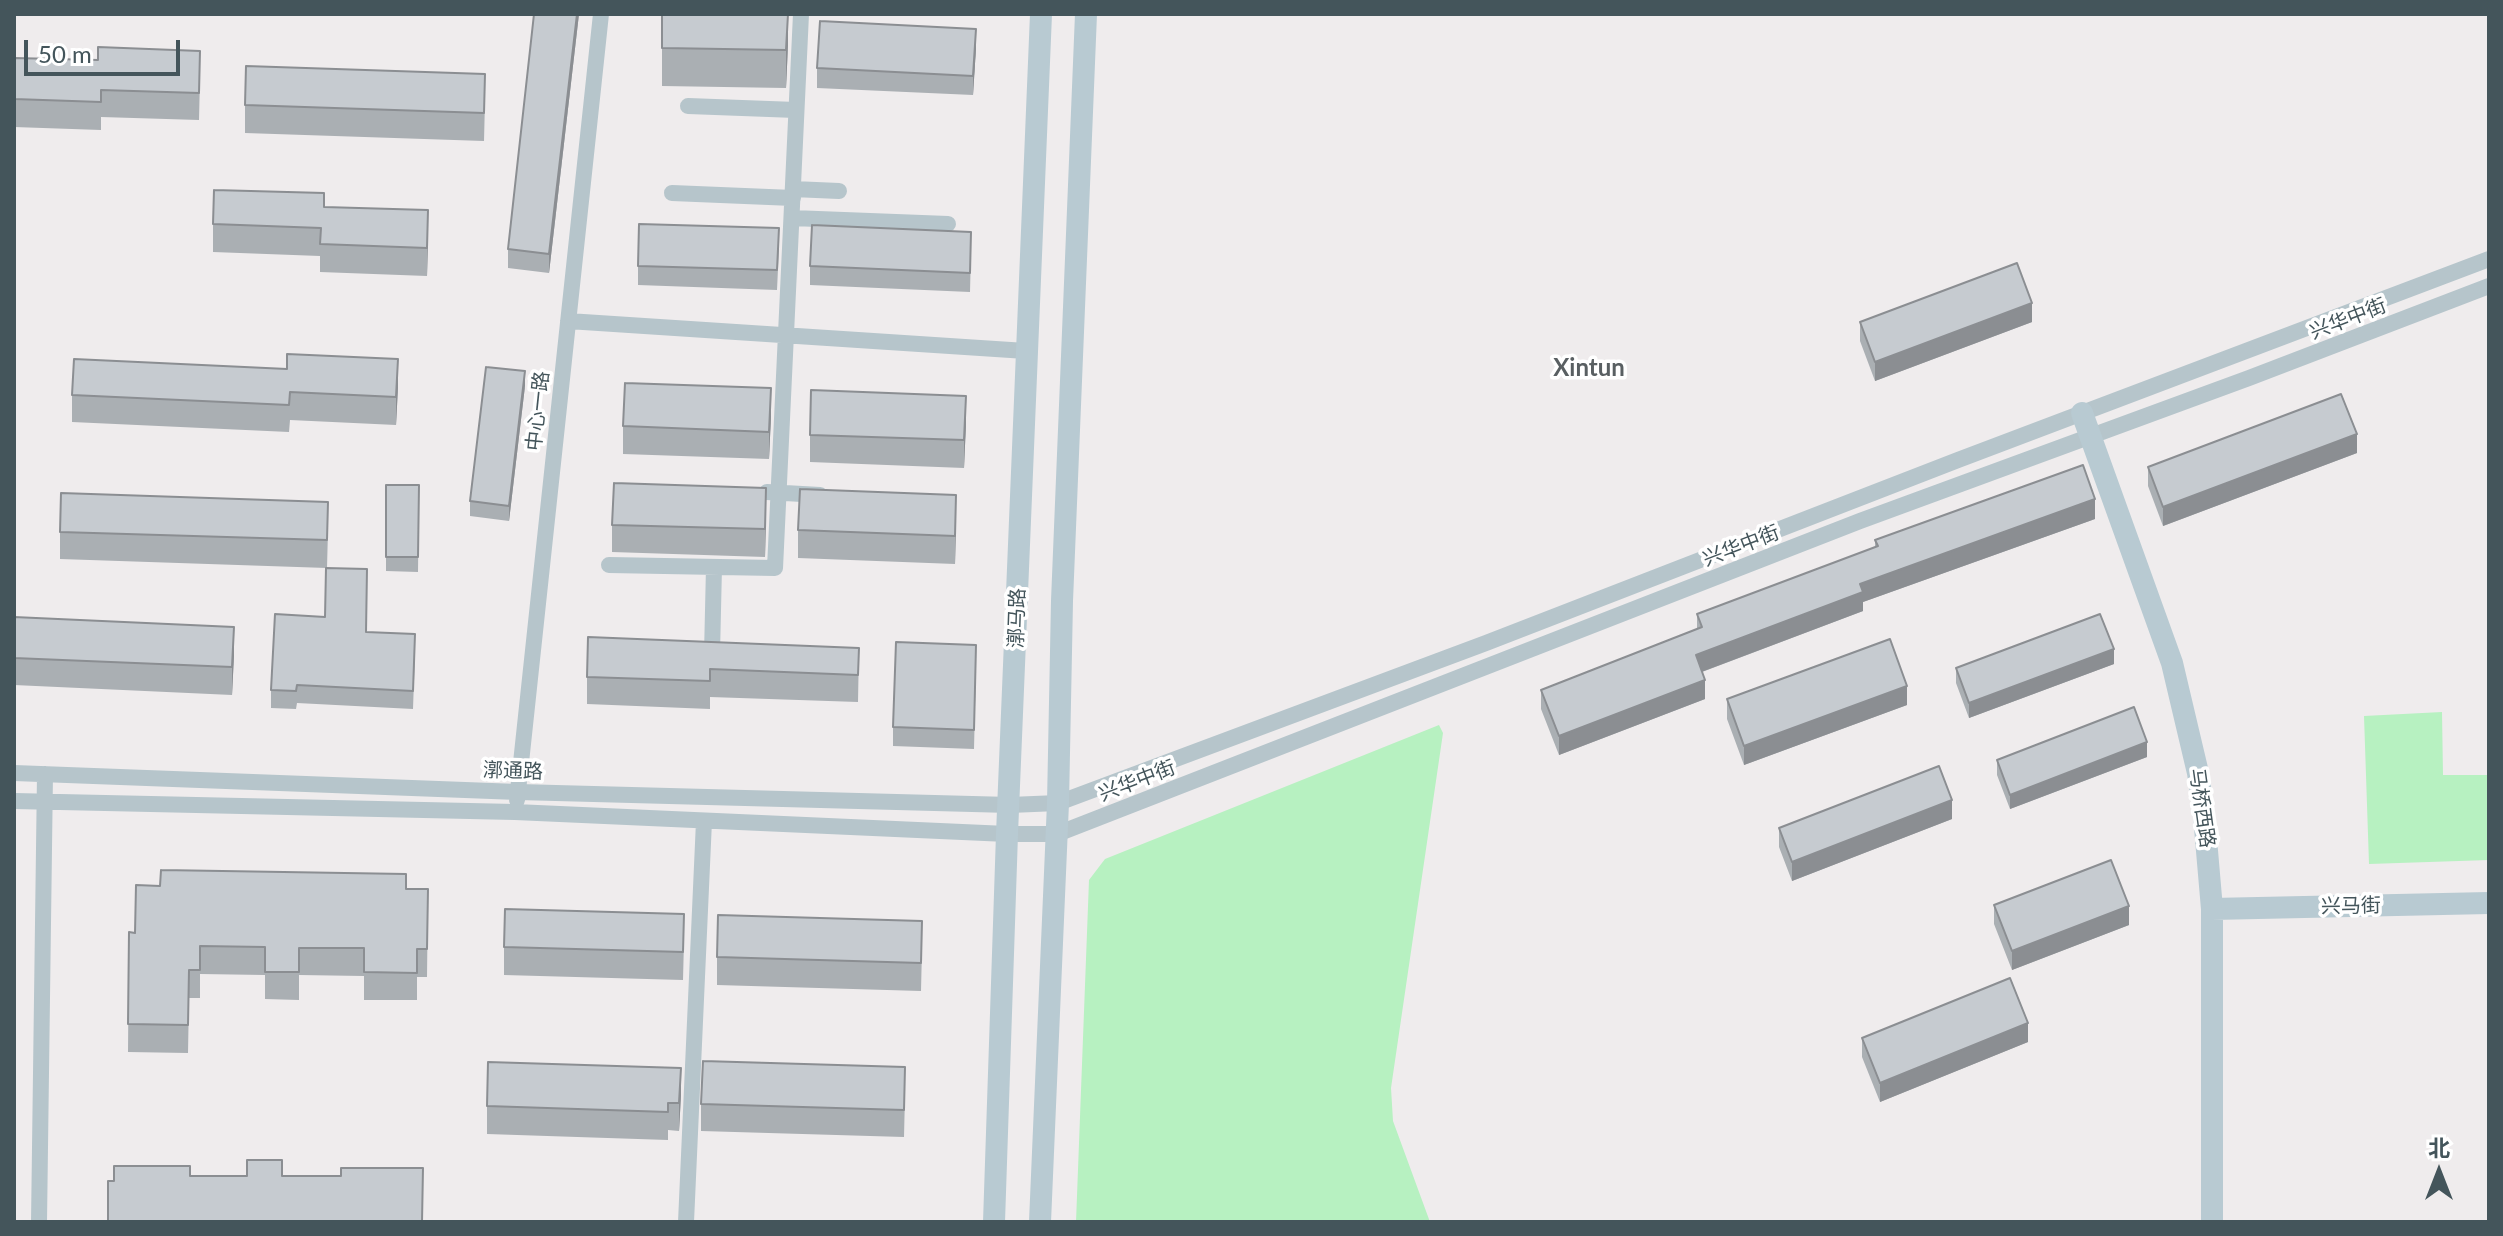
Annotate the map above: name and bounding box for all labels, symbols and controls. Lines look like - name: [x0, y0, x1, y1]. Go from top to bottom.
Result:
- scale bar: [28, 24, 184, 74]
- text: 50 m: [38, 39, 92, 68]
- street label: 兴华中街: [2306, 293, 2390, 345]
- district label: Xintun: [1553, 354, 1625, 382]
- street label: 中心一路: [522, 370, 554, 452]
- street label: 兴华中街: [1699, 520, 1783, 572]
- street label: 漷马路: [1004, 588, 1030, 648]
- street label: 兴华中街: [1095, 755, 1179, 807]
- street label: 漷通路: [483, 758, 543, 784]
- street label: 马桥西路: [2185, 767, 2219, 849]
- street label: 兴马街: [2321, 893, 2381, 919]
- north arrow: [2399, 1132, 2479, 1212]
- text: 北: [2428, 1134, 2450, 1161]

